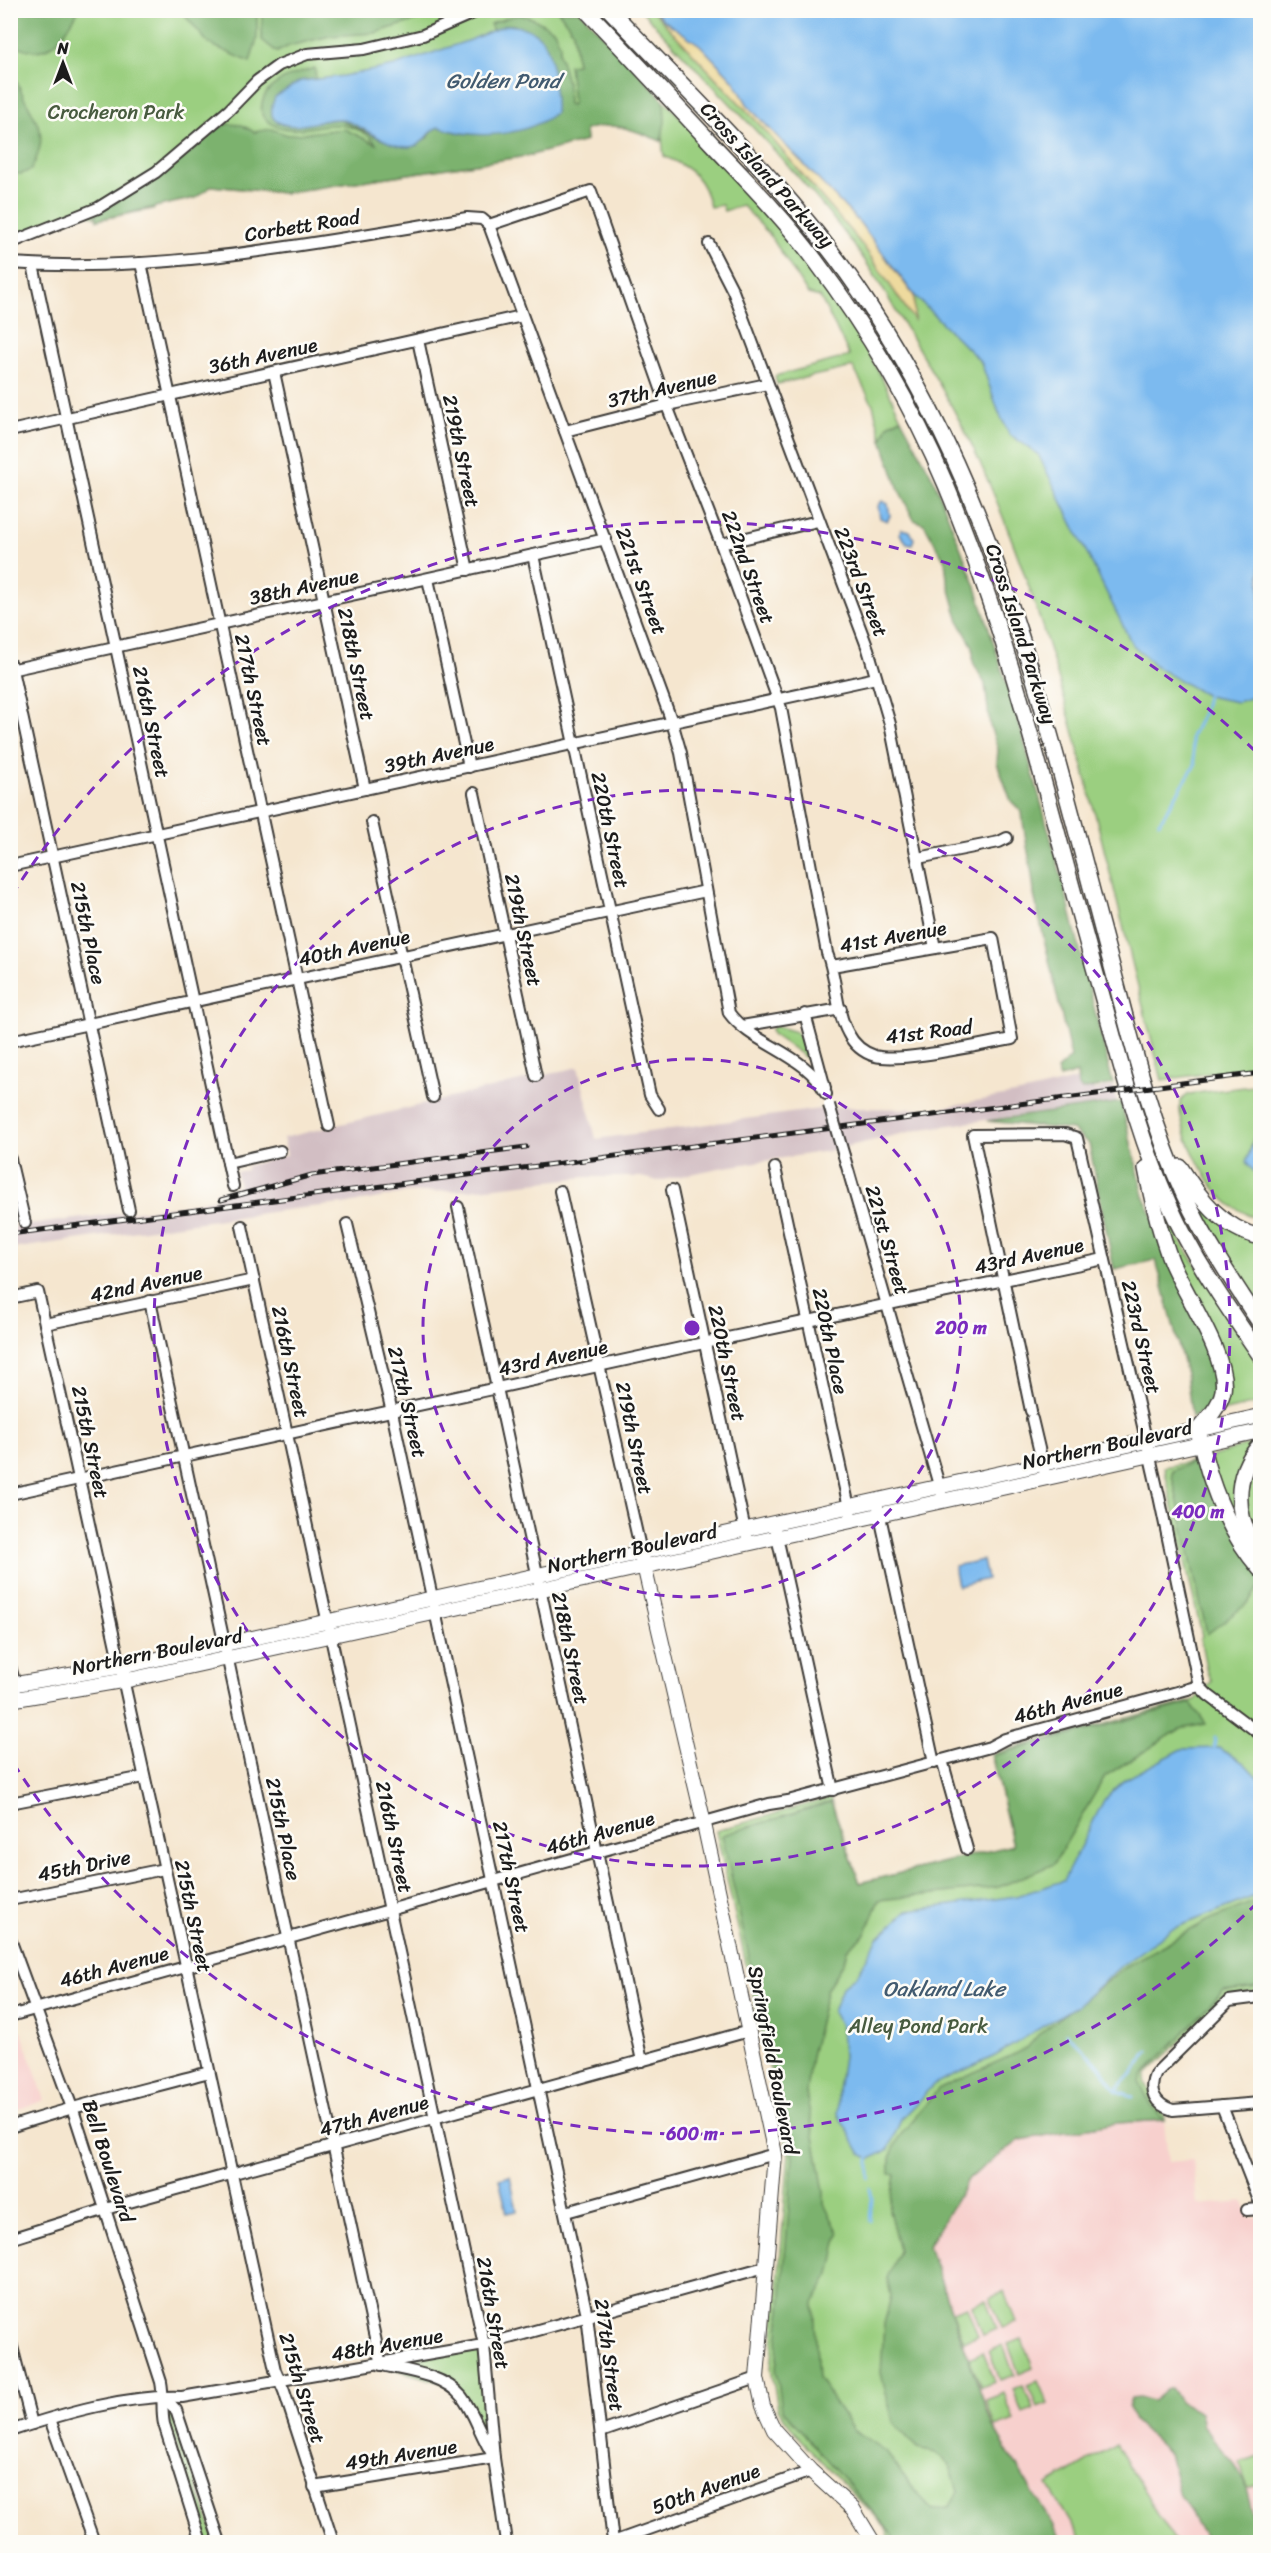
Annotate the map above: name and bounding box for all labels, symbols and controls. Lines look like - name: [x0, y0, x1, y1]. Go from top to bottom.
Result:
- north arrow: [33, 33, 93, 93]
- text: N: [56, 34, 69, 63]
- water label: Golden Pond: [446, 62, 565, 100]
- street label: Cross Island Parkway: [691, 93, 843, 257]
- park label: Crocheron Park: [48, 95, 185, 130]
- street label: Corbett Road: [242, 199, 364, 252]
- street label: 36th Avenue: [205, 327, 321, 385]
- street label: 37th Avenue: [604, 359, 720, 418]
- street label: 219th Street: [432, 391, 490, 511]
- street label: 222nd Street: [711, 505, 785, 629]
- street label: 221st Street: [605, 522, 677, 640]
- street label: 223rd Street: [824, 522, 898, 643]
- street label: Cross Island Parkway: [975, 539, 1067, 729]
- street label: 38th Avenue: [246, 558, 362, 616]
- street label: 218th Street: [327, 604, 385, 724]
- street label: 217th Street: [224, 631, 282, 750]
- street label: 216th Street: [122, 663, 180, 782]
- street label: 39th Avenue: [381, 726, 498, 784]
- street label: 220th Street: [581, 769, 639, 892]
- street label: 219th Street: [494, 870, 552, 990]
- street label: 215th Place: [60, 878, 116, 988]
- street label: 41st Avenue: [837, 910, 950, 964]
- street label: 40th Avenue: [295, 919, 413, 977]
- street label: 41st Road: [884, 1009, 976, 1055]
- street label: 221st Street: [855, 1181, 919, 1299]
- street label: 43rd Avenue: [971, 1227, 1087, 1285]
- street label: 42nd Avenue: [86, 1255, 206, 1313]
- street label: 223rd Street: [1111, 1276, 1171, 1398]
- street label: 220th Place: [802, 1284, 858, 1398]
- street label: 220th Street: [698, 1302, 756, 1425]
- street label: 216th Street: [261, 1303, 319, 1422]
- text: 200 m: [934, 1312, 987, 1344]
- centre of rings: [682, 1318, 702, 1338]
- street label: 43rd Avenue: [495, 1329, 611, 1387]
- street label: 217th Street: [377, 1342, 437, 1462]
- street label: 219th Street: [605, 1378, 663, 1498]
- street label: 215th Street: [61, 1382, 119, 1502]
- street label: Northern Boulevard: [1019, 1410, 1197, 1480]
- text: 400 m: [1171, 1496, 1224, 1528]
- street label: Northern Boulevard: [544, 1514, 722, 1584]
- street label: 218th Street: [541, 1588, 599, 1708]
- street label: Northern Boulevard: [69, 1618, 247, 1686]
- street label: 46th Avenue: [1009, 1671, 1127, 1734]
- street label: 215th Place: [255, 1774, 311, 1884]
- street label: 216th Street: [365, 1778, 423, 1897]
- street label: 46th Avenue: [541, 1801, 659, 1865]
- street label: 217th Street: [482, 1818, 540, 1937]
- street label: 45th Drive: [34, 1840, 134, 1892]
- street label: 215th Street: [164, 1856, 222, 1976]
- street label: 46th Avenue: [55, 1935, 173, 1998]
- street label: Springfield Boulevard: [738, 1963, 809, 2159]
- water label: Oakland Lake: [883, 1970, 1007, 2008]
- park label: Alley Pond Park: [847, 2009, 988, 2044]
- street label: 47th Avenue: [315, 2084, 433, 2147]
- street label: Bell Boulevard: [72, 2095, 145, 2228]
- text: 600 m: [665, 2118, 718, 2150]
- street label: 216th Street: [466, 2254, 520, 2372]
- street label: 217th Street: [584, 2296, 634, 2414]
- street label: 48th Avenue: [328, 2318, 446, 2372]
- street label: 215th Street: [268, 2328, 336, 2448]
- street label: 49th Avenue: [342, 2429, 460, 2481]
- street label: 50th Avenue: [647, 2453, 765, 2525]

